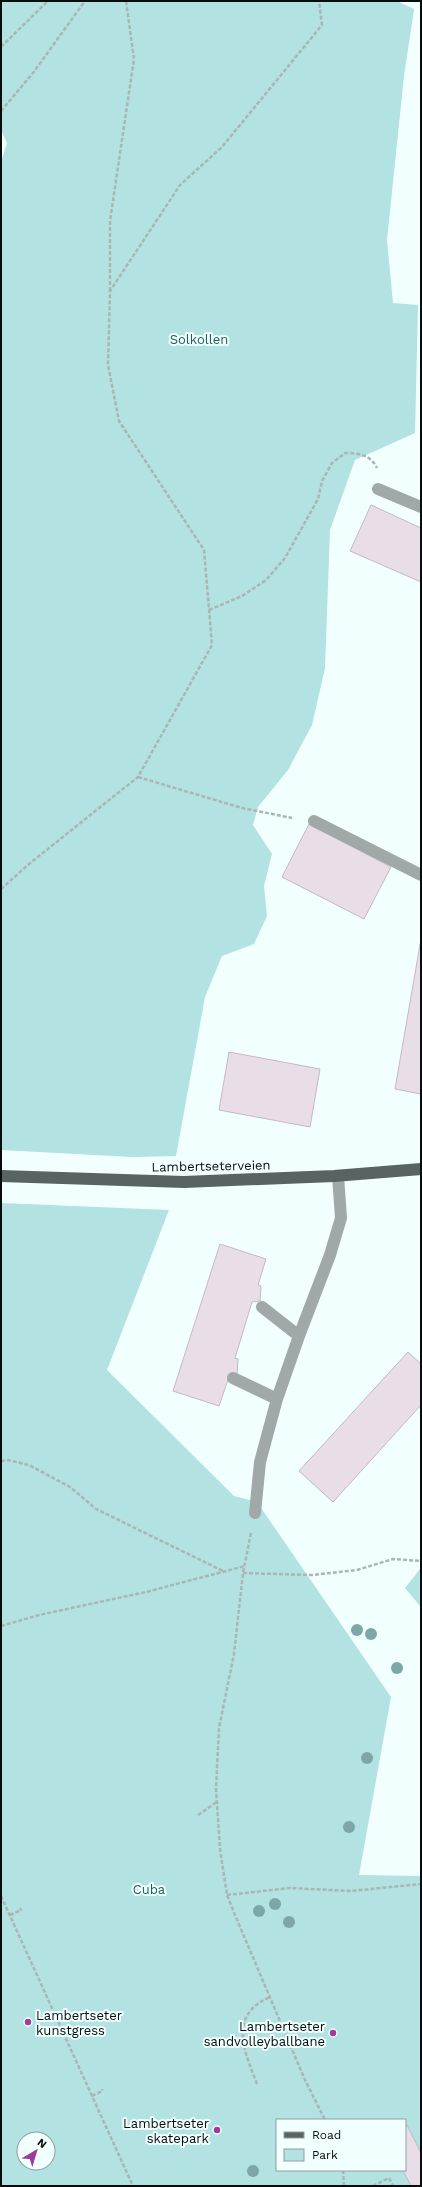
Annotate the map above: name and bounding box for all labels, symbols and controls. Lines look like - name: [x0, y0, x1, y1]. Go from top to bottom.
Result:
- park label: Solkollen: [170, 332, 228, 347]
- street label: Lambertseterveien: [151, 1157, 271, 1175]
- park label: Cuba: [133, 1882, 166, 1897]
- place label: Lambertseter kunstgress: [36, 2008, 122, 2038]
- marker: Lambertseter kunstgress: [23, 2017, 33, 2027]
- place label: Lambertseter sandvolleyballbane: [204, 2019, 325, 2049]
- marker: Lambertseter sandvolleyballbane: [328, 2028, 338, 2038]
- place label: Lambertseter skatepark: [123, 2116, 210, 2146]
- legend: [276, 2119, 406, 2171]
- marker: Lambertseter skatepark: [212, 2125, 222, 2135]
- text: Road: [312, 2128, 341, 2142]
- north arrow: [16, 2131, 56, 2171]
- text: N: [35, 2136, 49, 2151]
- text: Park: [312, 2148, 338, 2162]

